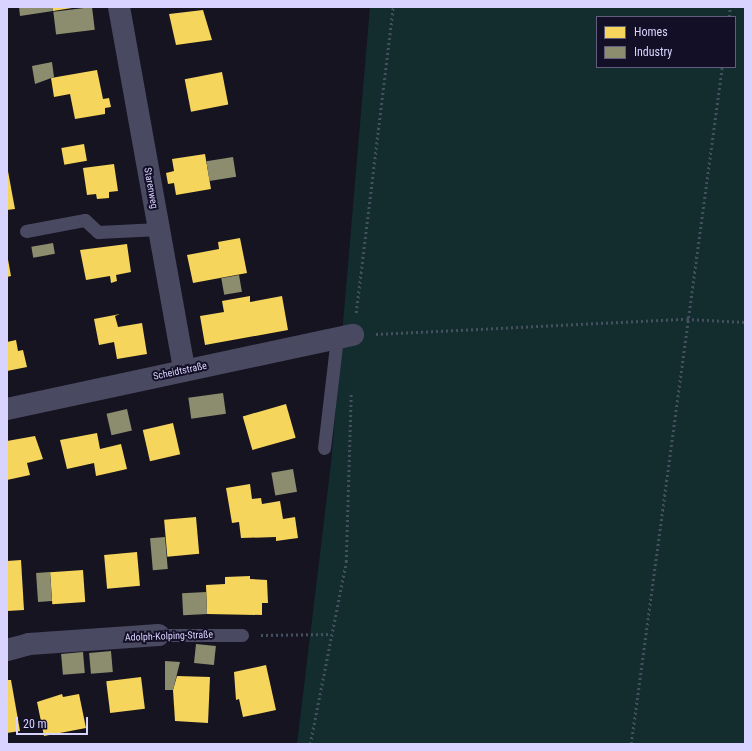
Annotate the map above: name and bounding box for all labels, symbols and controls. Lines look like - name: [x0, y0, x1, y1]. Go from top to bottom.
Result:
- legend: [596, 16, 736, 68]
- text: Homes: [634, 25, 668, 39]
- text: Industry: [634, 45, 672, 59]
- street label: Starenweg: [141, 167, 161, 209]
- street label: Scheidtstraße: [152, 359, 208, 383]
- street label: Adolph-Kolping-Straße: [125, 628, 213, 644]
- scale bar: [18, 709, 90, 735]
- text: 20 m: [23, 717, 47, 731]

